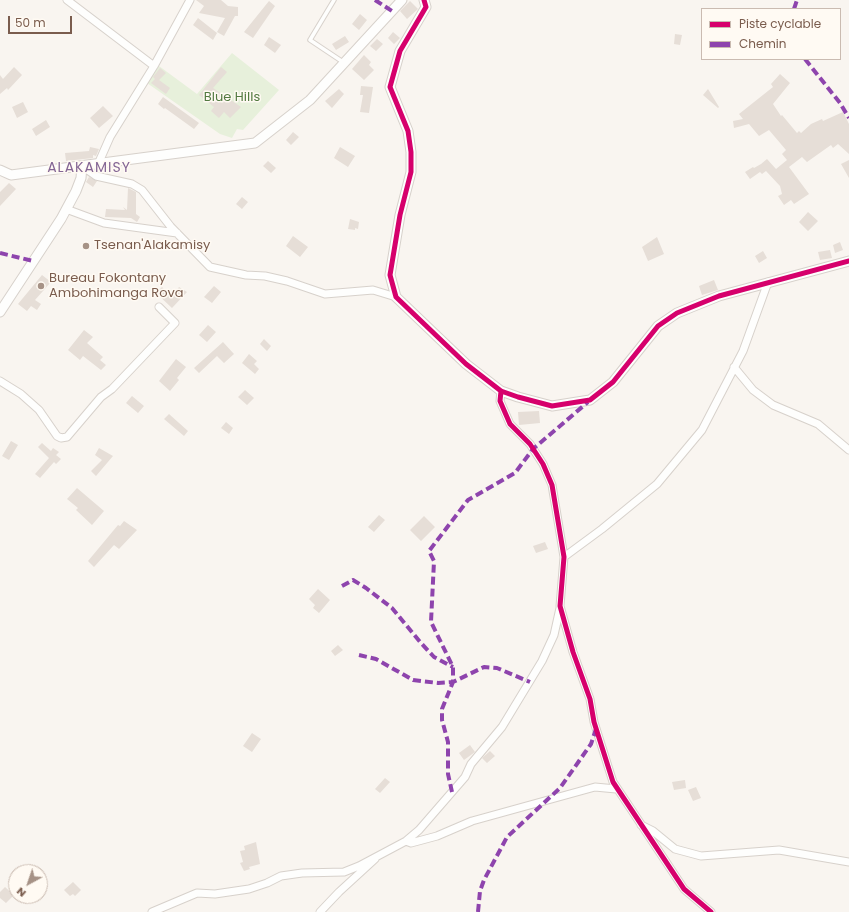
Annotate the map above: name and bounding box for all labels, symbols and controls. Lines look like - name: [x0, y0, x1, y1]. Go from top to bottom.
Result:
- scale bar: [10, 8, 74, 34]
- legend: [701, 8, 841, 60]
- text: 50 m: [15, 14, 46, 31]
- text: Piste cyclable: [739, 15, 821, 32]
- text: Chemin: [739, 35, 786, 52]
- park label: Blue Hills: [204, 90, 260, 106]
- district label: ALAKAMISY: [47, 160, 131, 176]
- place label: Tsenan'Alakamisy: [94, 238, 210, 254]
- marker: Tsenan'Alakamisy: [81, 241, 91, 251]
- place label: Bureau Fokontany Ambohimanga Rova: [49, 271, 184, 302]
- marker: Bureau Fokontany Ambohimanga Rova: [36, 281, 46, 291]
- north arrow: [8, 864, 48, 904]
- text: N: [13, 884, 29, 901]

